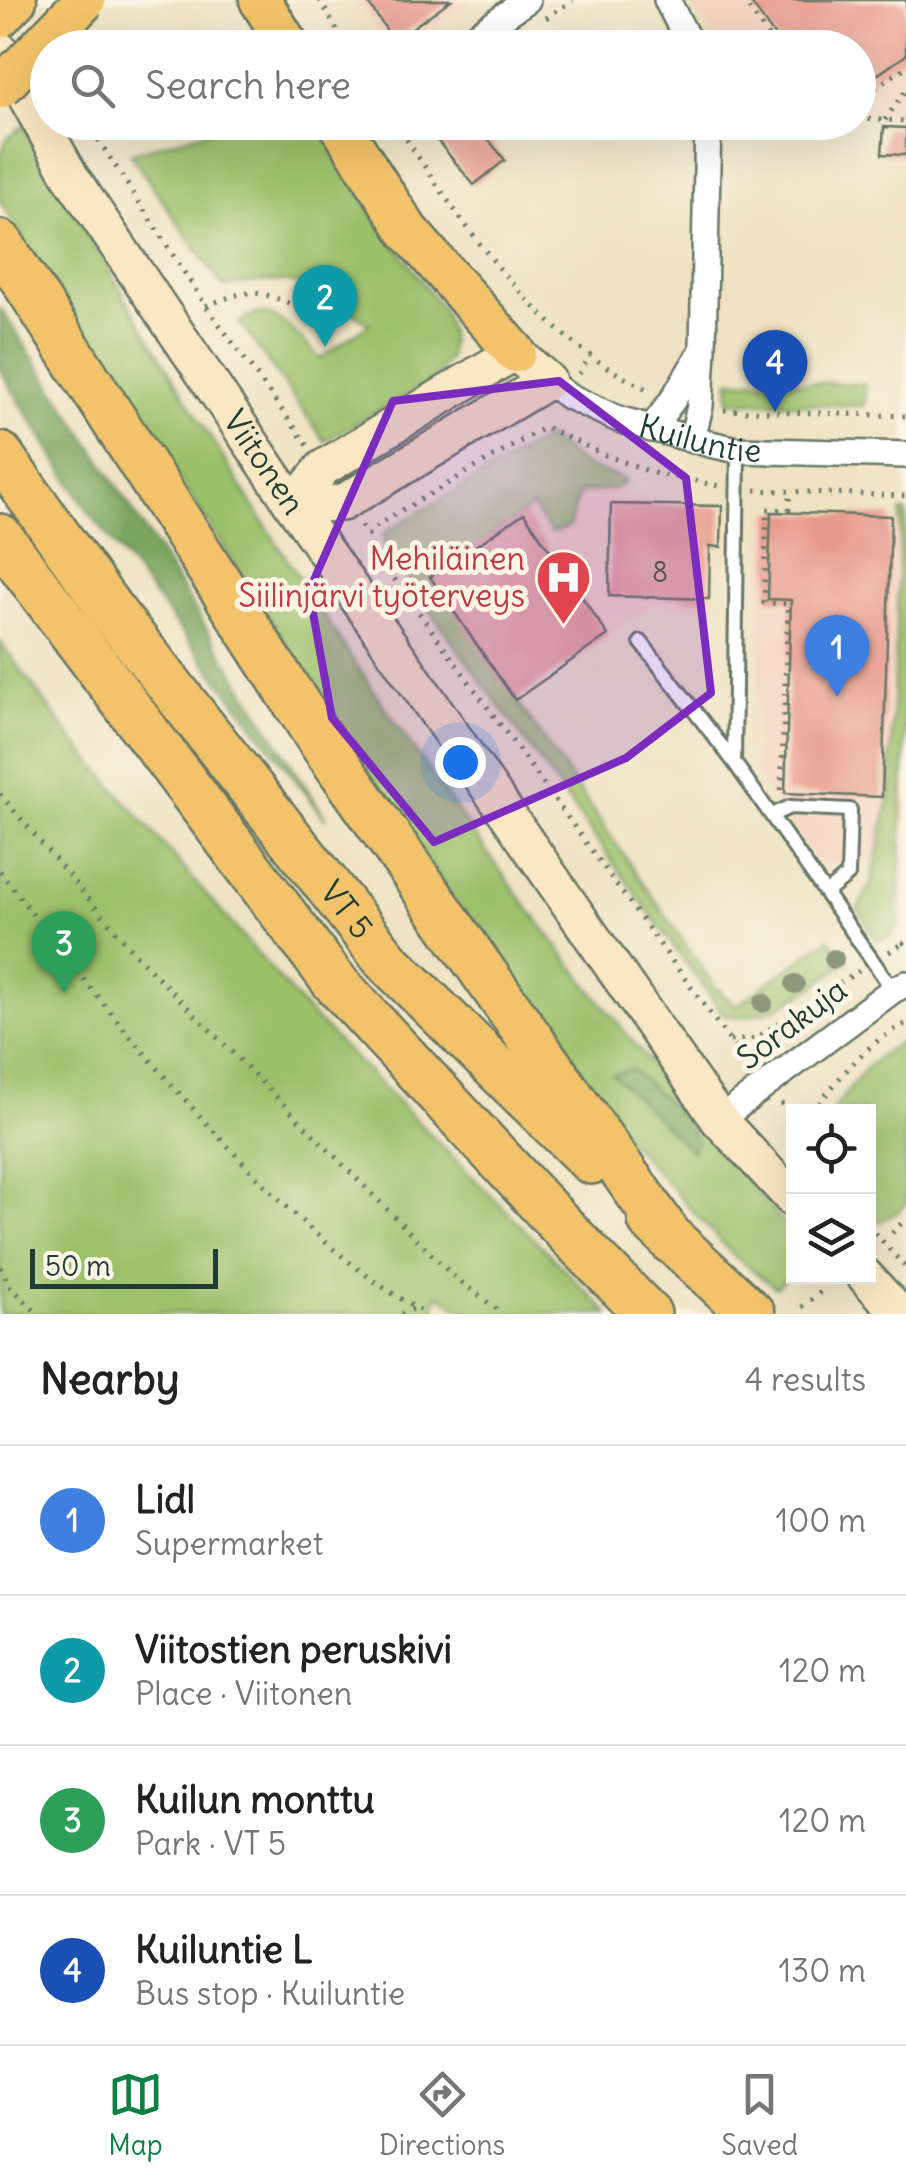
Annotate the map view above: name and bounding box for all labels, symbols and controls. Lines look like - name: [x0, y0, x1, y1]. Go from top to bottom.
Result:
- search box: [30, 30, 876, 140]
- icon: search: [65, 58, 120, 113]
- text: Search here: [145, 62, 351, 109]
- pin: 2: [292, 264, 358, 347]
- pin: 4: [742, 330, 808, 412]
- street label: Viitonen: [215, 402, 314, 522]
- street label: Kuiluntie: [635, 405, 762, 471]
- place label: Mehiläinen Siilinjärvi työterveys: [238, 538, 525, 616]
- hospital icon: Mehiläinen Siilinjärvi työterveys: [534, 547, 594, 626]
- house number: 8: [652, 554, 668, 590]
- pin: 1: [804, 614, 870, 697]
- your location: [435, 737, 486, 788]
- street label: VT 5: [311, 872, 382, 947]
- pin: 3: [32, 910, 96, 993]
- street label: Sorakuja: [729, 969, 855, 1078]
- map controls: [786, 1104, 876, 1284]
- button: locate: [786, 1104, 876, 1194]
- button: layers: [786, 1194, 876, 1284]
- scale bar: [30, 1244, 218, 1288]
- text: 50 m: [45, 1248, 111, 1284]
- text: Nearby: [40, 1353, 179, 1405]
- text: 4 results: [745, 1359, 866, 1400]
- text: Lidl: [135, 1476, 195, 1523]
- text: 1: [66, 1500, 79, 1541]
- text: 100 m: [776, 1500, 866, 1541]
- text: Supermarket: [135, 1523, 324, 1564]
- text: Viitostien peruskivi: [135, 1626, 452, 1673]
- text: 2: [64, 1650, 81, 1691]
- text: 120 m: [779, 1650, 866, 1691]
- text: Place · Viitonen: [135, 1673, 352, 1714]
- text: Kuilun monttu: [135, 1776, 375, 1823]
- text: 3: [63, 1800, 82, 1841]
- text: 120 m: [779, 1800, 866, 1841]
- text: Park · VT 5: [135, 1823, 286, 1864]
- text: Kuiluntie L: [135, 1926, 313, 1973]
- text: 4: [63, 1950, 82, 1991]
- text: 130 m: [778, 1950, 866, 1991]
- text: Bus stop · Kuiluntie: [135, 1973, 405, 2014]
- tab: Map: [108, 2067, 163, 2163]
- tab: Directions: [379, 2067, 505, 2163]
- tab: Saved: [721, 2067, 798, 2163]

